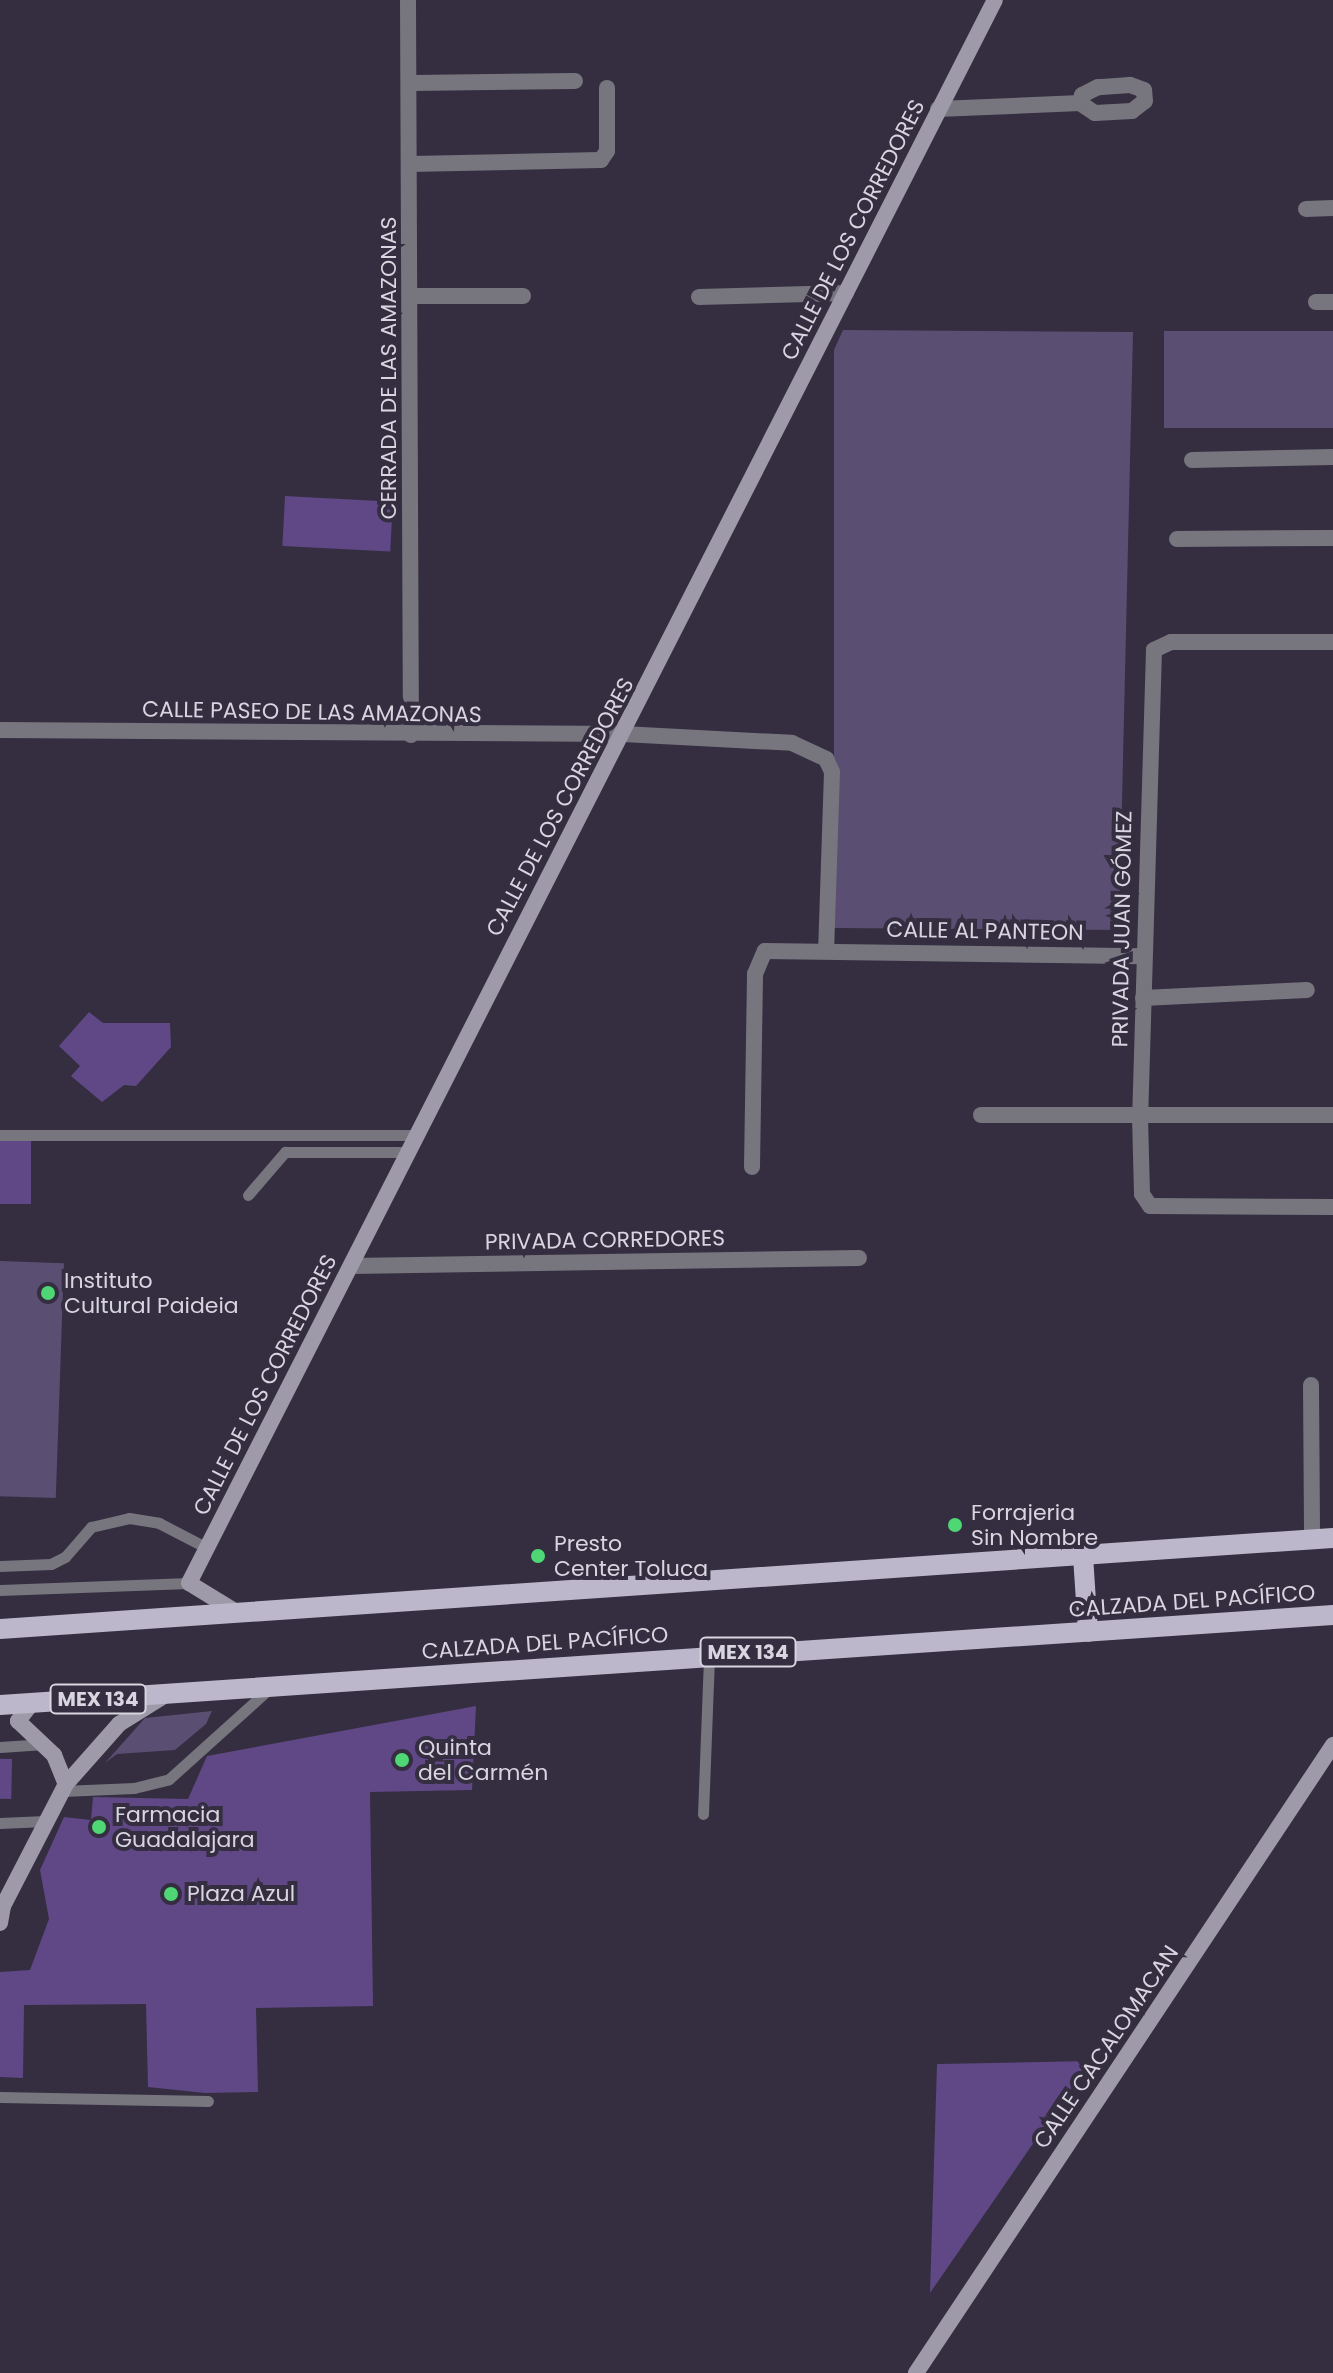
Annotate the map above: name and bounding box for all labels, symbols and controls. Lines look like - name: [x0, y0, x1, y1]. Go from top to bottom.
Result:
- street label: CALLE DE LOS CORREDORES: [776, 95, 930, 365]
- street label: CERRADA DE LAS AMAZONAS: [376, 217, 402, 519]
- street label: CALLE DE LOS CORREDORES: [481, 673, 639, 941]
- street label: CALLE PASEO DE LAS AMAZONAS: [142, 696, 482, 728]
- street label: PRIVADA JUAN GÓMEZ: [1107, 810, 1137, 1048]
- street label: CALLE AL PANTEON: [886, 916, 1084, 946]
- street label: PRIVADA CORREDORES: [485, 1225, 725, 1255]
- street label: CALLE DE LOS CORREDORES: [188, 1250, 342, 1520]
- place label: Instituto Cultural Paideia: [64, 1267, 239, 1318]
- marker: Instituto Cultural Paideia: [39, 1284, 57, 1302]
- place label: Forrajeria Sin Nombre: [971, 1499, 1098, 1550]
- marker: Forrajeria Sin Nombre: [946, 1516, 964, 1534]
- place label: Presto Center Toluca: [554, 1530, 708, 1582]
- marker: Presto Center Toluca: [529, 1547, 547, 1565]
- street label: CALZADA DEL PACÍFICO: [1068, 1579, 1316, 1623]
- street label: CALZADA DEL PACÍFICO: [421, 1621, 669, 1665]
- road number: MEX 134: [698, 1636, 798, 1668]
- road number: MEX 134: [48, 1683, 148, 1715]
- place label: Quinta del Carmén: [418, 1734, 548, 1786]
- marker: Quinta del Carmén: [393, 1751, 411, 1769]
- place label: Farmacia Guadalajara: [115, 1801, 255, 1852]
- marker: Farmacia Guadalajara: [90, 1818, 108, 1836]
- place label: Plaza Azul: [187, 1881, 295, 1907]
- marker: Plaza Azul: [162, 1885, 180, 1903]
- street label: CALLE CACALOMACAN: [1028, 1940, 1184, 2154]

